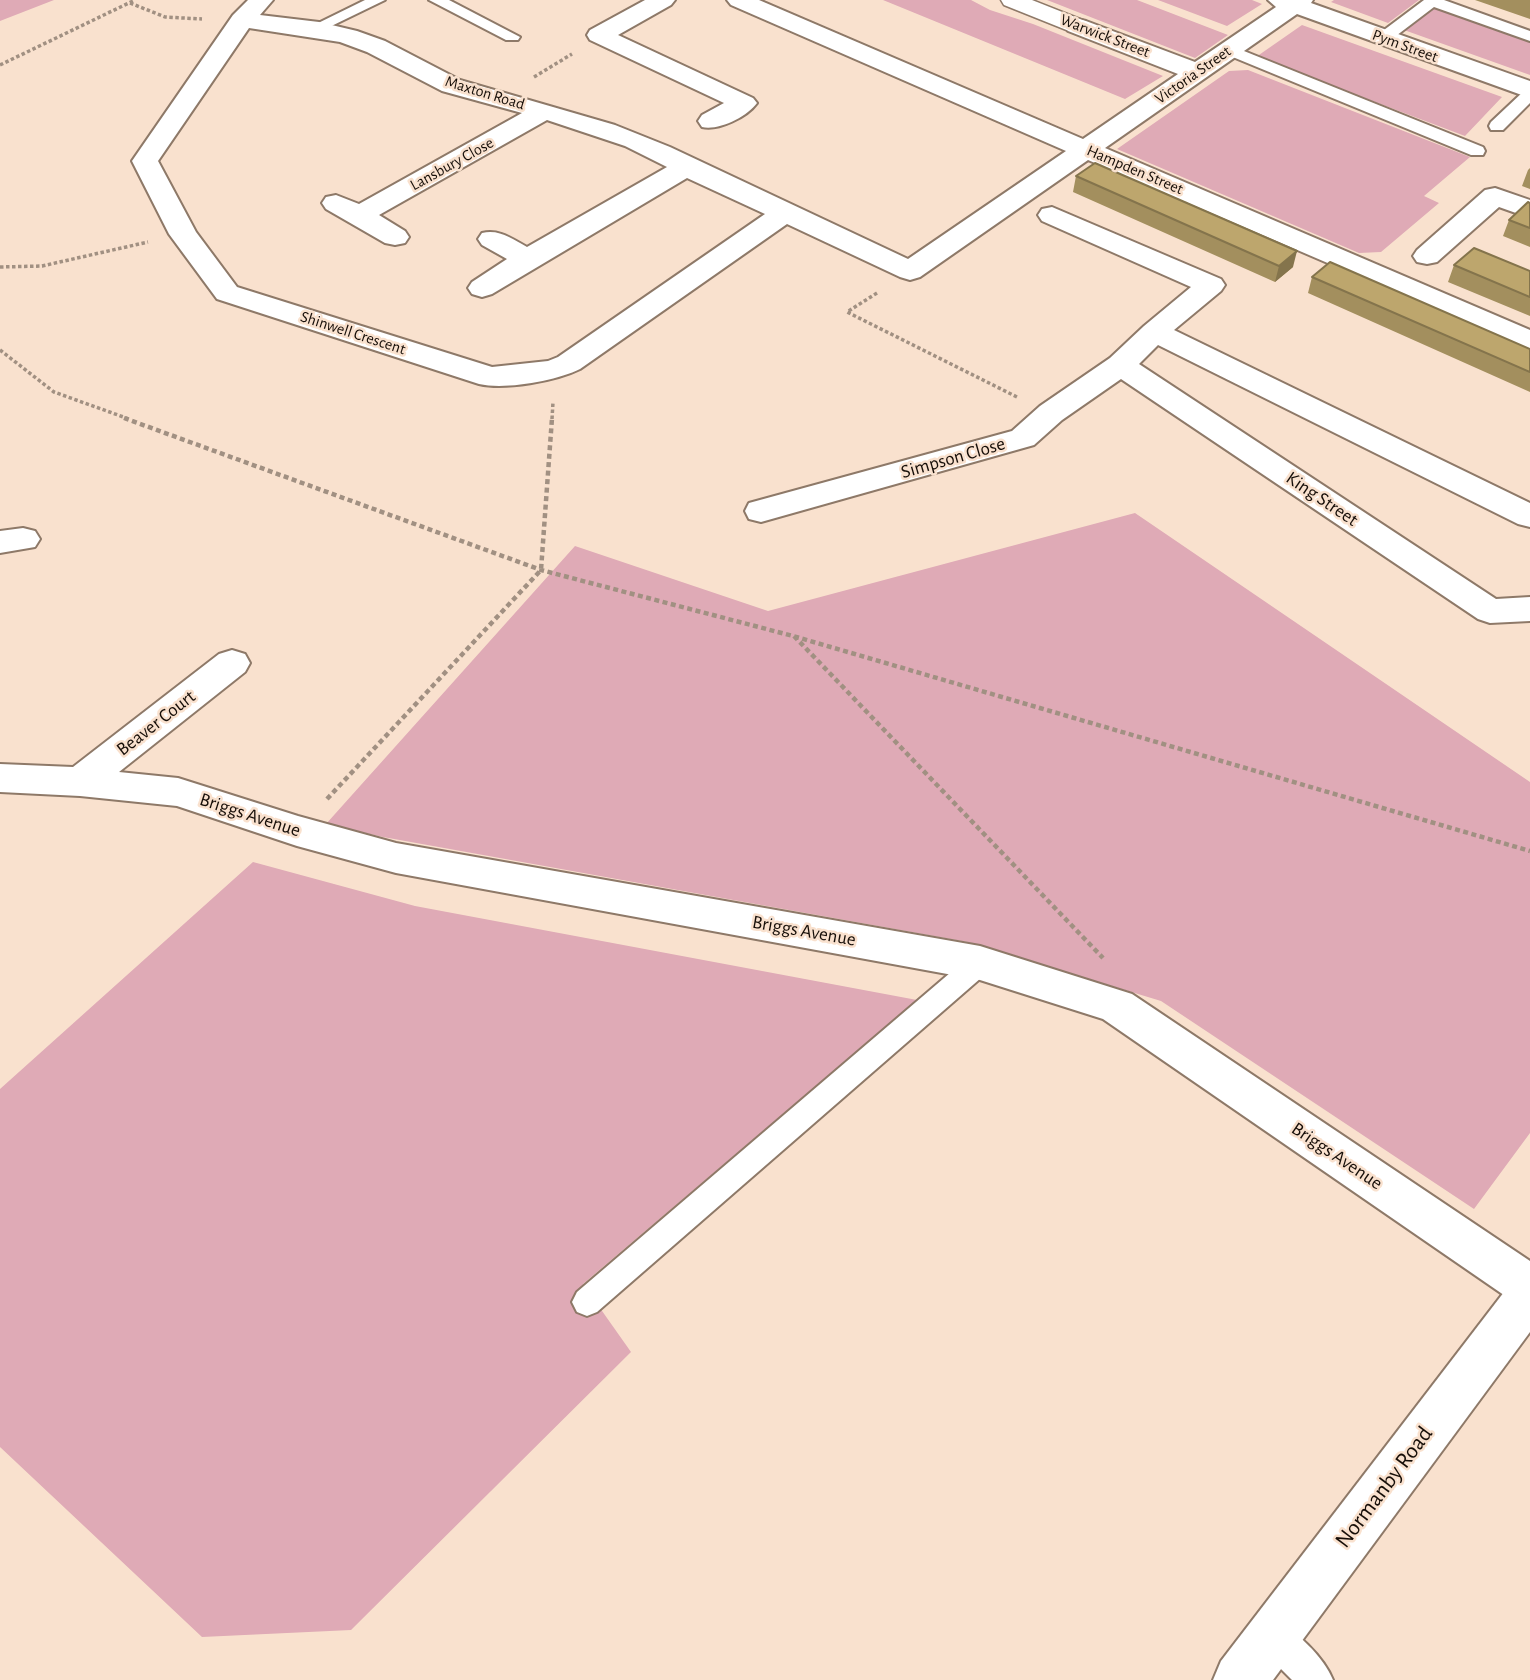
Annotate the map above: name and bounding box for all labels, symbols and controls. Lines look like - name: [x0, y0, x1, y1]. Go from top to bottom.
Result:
- street label: Warwick Street: [1057, 10, 1153, 62]
- street label: Pym Street: [1370, 25, 1440, 67]
- street label: Victoria Street: [1151, 42, 1235, 108]
- street label: Maxton Road: [443, 72, 527, 114]
- street label: Lansbury Close: [407, 133, 497, 195]
- street label: Hampden Street: [1084, 141, 1186, 199]
- street label: Shinwell Crescent: [298, 307, 408, 359]
- street label: Simpson Close: [898, 432, 1008, 484]
- street label: King Street: [1282, 467, 1362, 531]
- street label: Beaver Court: [112, 685, 200, 761]
- street label: Briggs Avenue: [197, 788, 303, 842]
- street label: Briggs Avenue: [750, 911, 858, 951]
- street label: Briggs Avenue: [1287, 1117, 1387, 1195]
- street label: Normanby Road: [1329, 1421, 1439, 1553]

